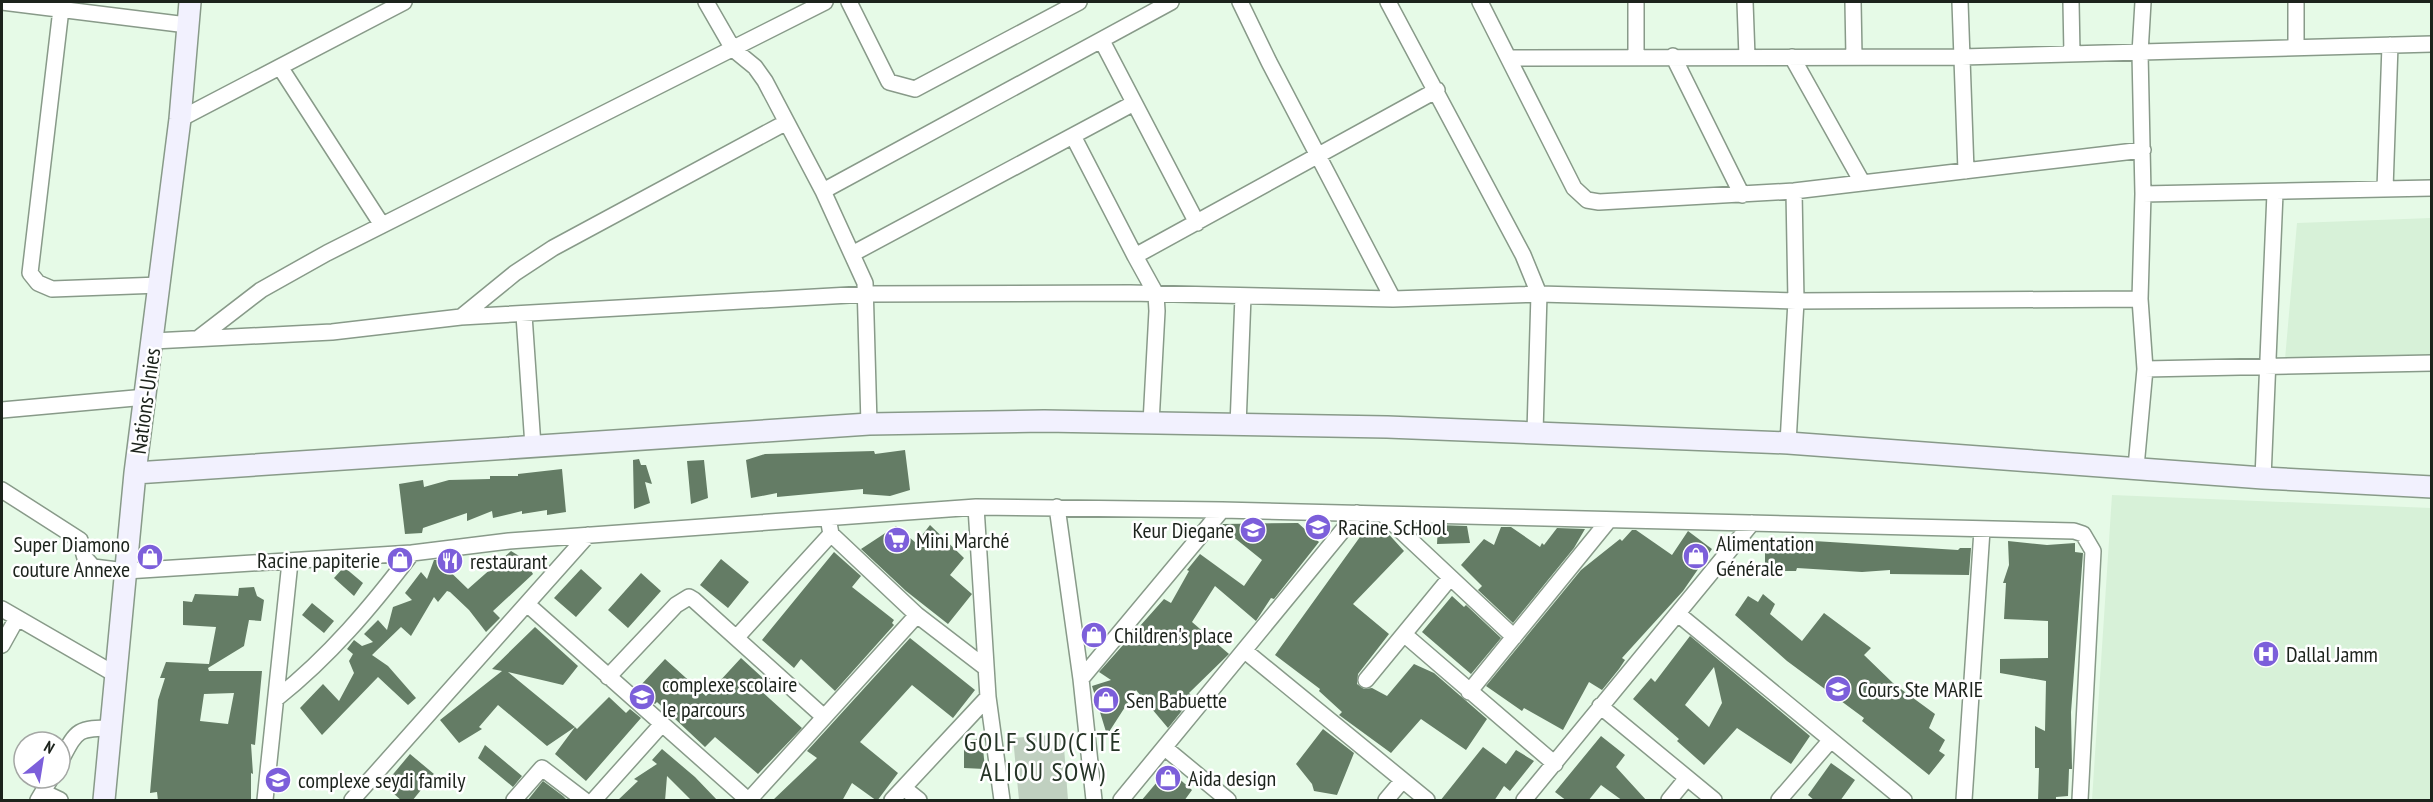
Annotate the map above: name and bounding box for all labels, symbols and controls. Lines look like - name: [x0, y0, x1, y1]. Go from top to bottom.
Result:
- street label: Nations-Unies: [124, 346, 166, 456]
- school or university icon: Racine ScHool: [1303, 512, 1333, 542]
- place label: Racine ScHool: [1338, 513, 1447, 541]
- school or university icon: Keur Diegane: [1238, 515, 1268, 545]
- place label: Keur Diegane: [1132, 516, 1234, 544]
- supermarket icon: Mini Marché: [882, 525, 912, 555]
- place label: Mini Marché: [916, 526, 1009, 554]
- place label: Alimentation Générale: [1716, 529, 1814, 582]
- place label: Super Diamono couture Annexe: [13, 530, 130, 583]
- shop icon: Alimentation Générale: [1681, 541, 1711, 571]
- shop icon: Super Diamono couture Annexe: [135, 542, 165, 572]
- shop icon: Racine papiterie: [385, 545, 415, 575]
- place label: Racine papiterie: [257, 546, 380, 574]
- restaurant icon: restaurant: [435, 546, 465, 576]
- place label: restaurant: [470, 547, 547, 575]
- shop icon: Children's place: [1079, 620, 1109, 650]
- place label: Children's place: [1114, 621, 1233, 649]
- hospital icon: Dallal Jamm: [2251, 639, 2281, 669]
- place label: Dallal Jamm: [2286, 640, 2378, 668]
- place label: complexe scolaire le parcours: [662, 670, 797, 723]
- school or university icon: Cours Ste MARIE: [1823, 674, 1853, 704]
- place label: Cours Ste MARIE: [1858, 675, 1983, 703]
- school or university icon: complexe scolaire le parcours: [627, 682, 657, 712]
- shop icon: Sen Babuette: [1091, 685, 1121, 715]
- place label: Sen Babuette: [1126, 686, 1227, 714]
- district label: GOLF SUD(CITÉ ALIOU SOW): [964, 725, 1122, 788]
- north arrow: [12, 730, 72, 790]
- text: N: [41, 736, 58, 758]
- shop icon: Aida design: [1153, 763, 1183, 793]
- place label: Aida design: [1188, 764, 1276, 792]
- school or university icon: complexe seydi family: [263, 765, 293, 795]
- place label: complexe seydi family: [298, 766, 466, 794]

